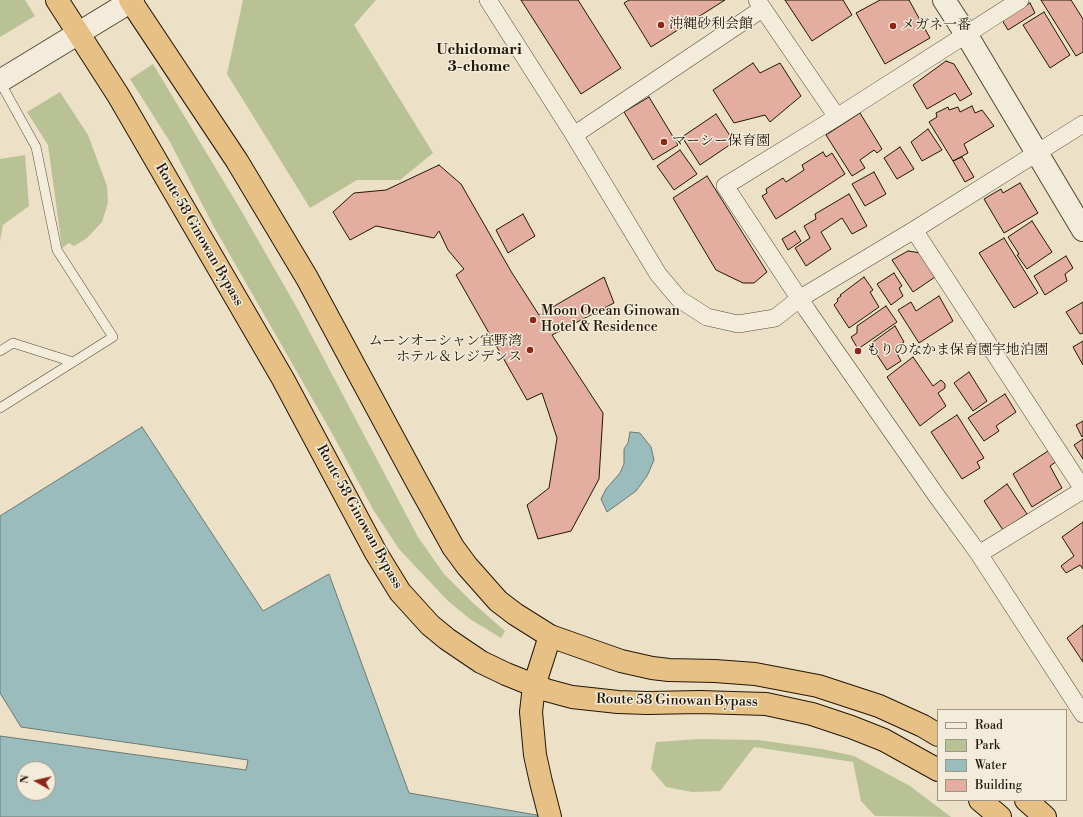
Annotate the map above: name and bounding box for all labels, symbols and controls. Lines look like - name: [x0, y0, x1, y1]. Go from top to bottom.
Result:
- place label: 沖縄砂利会館: [669, 17, 753, 33]
- place label: メガネ一番: [901, 18, 971, 34]
- marker: 沖縄砂利会館: [656, 20, 666, 30]
- marker: メガネ一番: [888, 21, 898, 31]
- district label: Uchidomari 3-chome: [436, 41, 522, 76]
- place label: マーシー保育園: [672, 134, 770, 150]
- marker: マーシー保育園: [659, 137, 669, 147]
- street label: Route 58 Ginowan Bypass: [151, 161, 247, 309]
- place label: Moon Ocean Ginowan Hotel & Residence: [541, 304, 680, 336]
- marker: Moon Ocean Ginowan Hotel & Residence: [528, 315, 538, 325]
- place label: ムーンオーシャン宜野湾 ホテル＆レジデンス: [369, 334, 522, 366]
- place label: もりのなかま保育園宇地泊園: [866, 343, 1048, 359]
- marker: ムーンオーシャン宜野湾 ホテル＆レジデンス: [525, 345, 535, 355]
- marker: もりのなかま保育園宇地泊園: [853, 346, 863, 356]
- street label: Route 58 Ginowan Bypass: [312, 442, 406, 592]
- street label: Route 58 Ginowan Bypass: [596, 691, 758, 711]
- legend: [937, 709, 1067, 801]
- text: Road: [975, 718, 1003, 733]
- text: Park: [975, 738, 1000, 753]
- text: Water: [975, 758, 1007, 773]
- north arrow: [16, 761, 56, 801]
- text: N: [18, 774, 33, 785]
- text: Building: [975, 778, 1022, 793]

